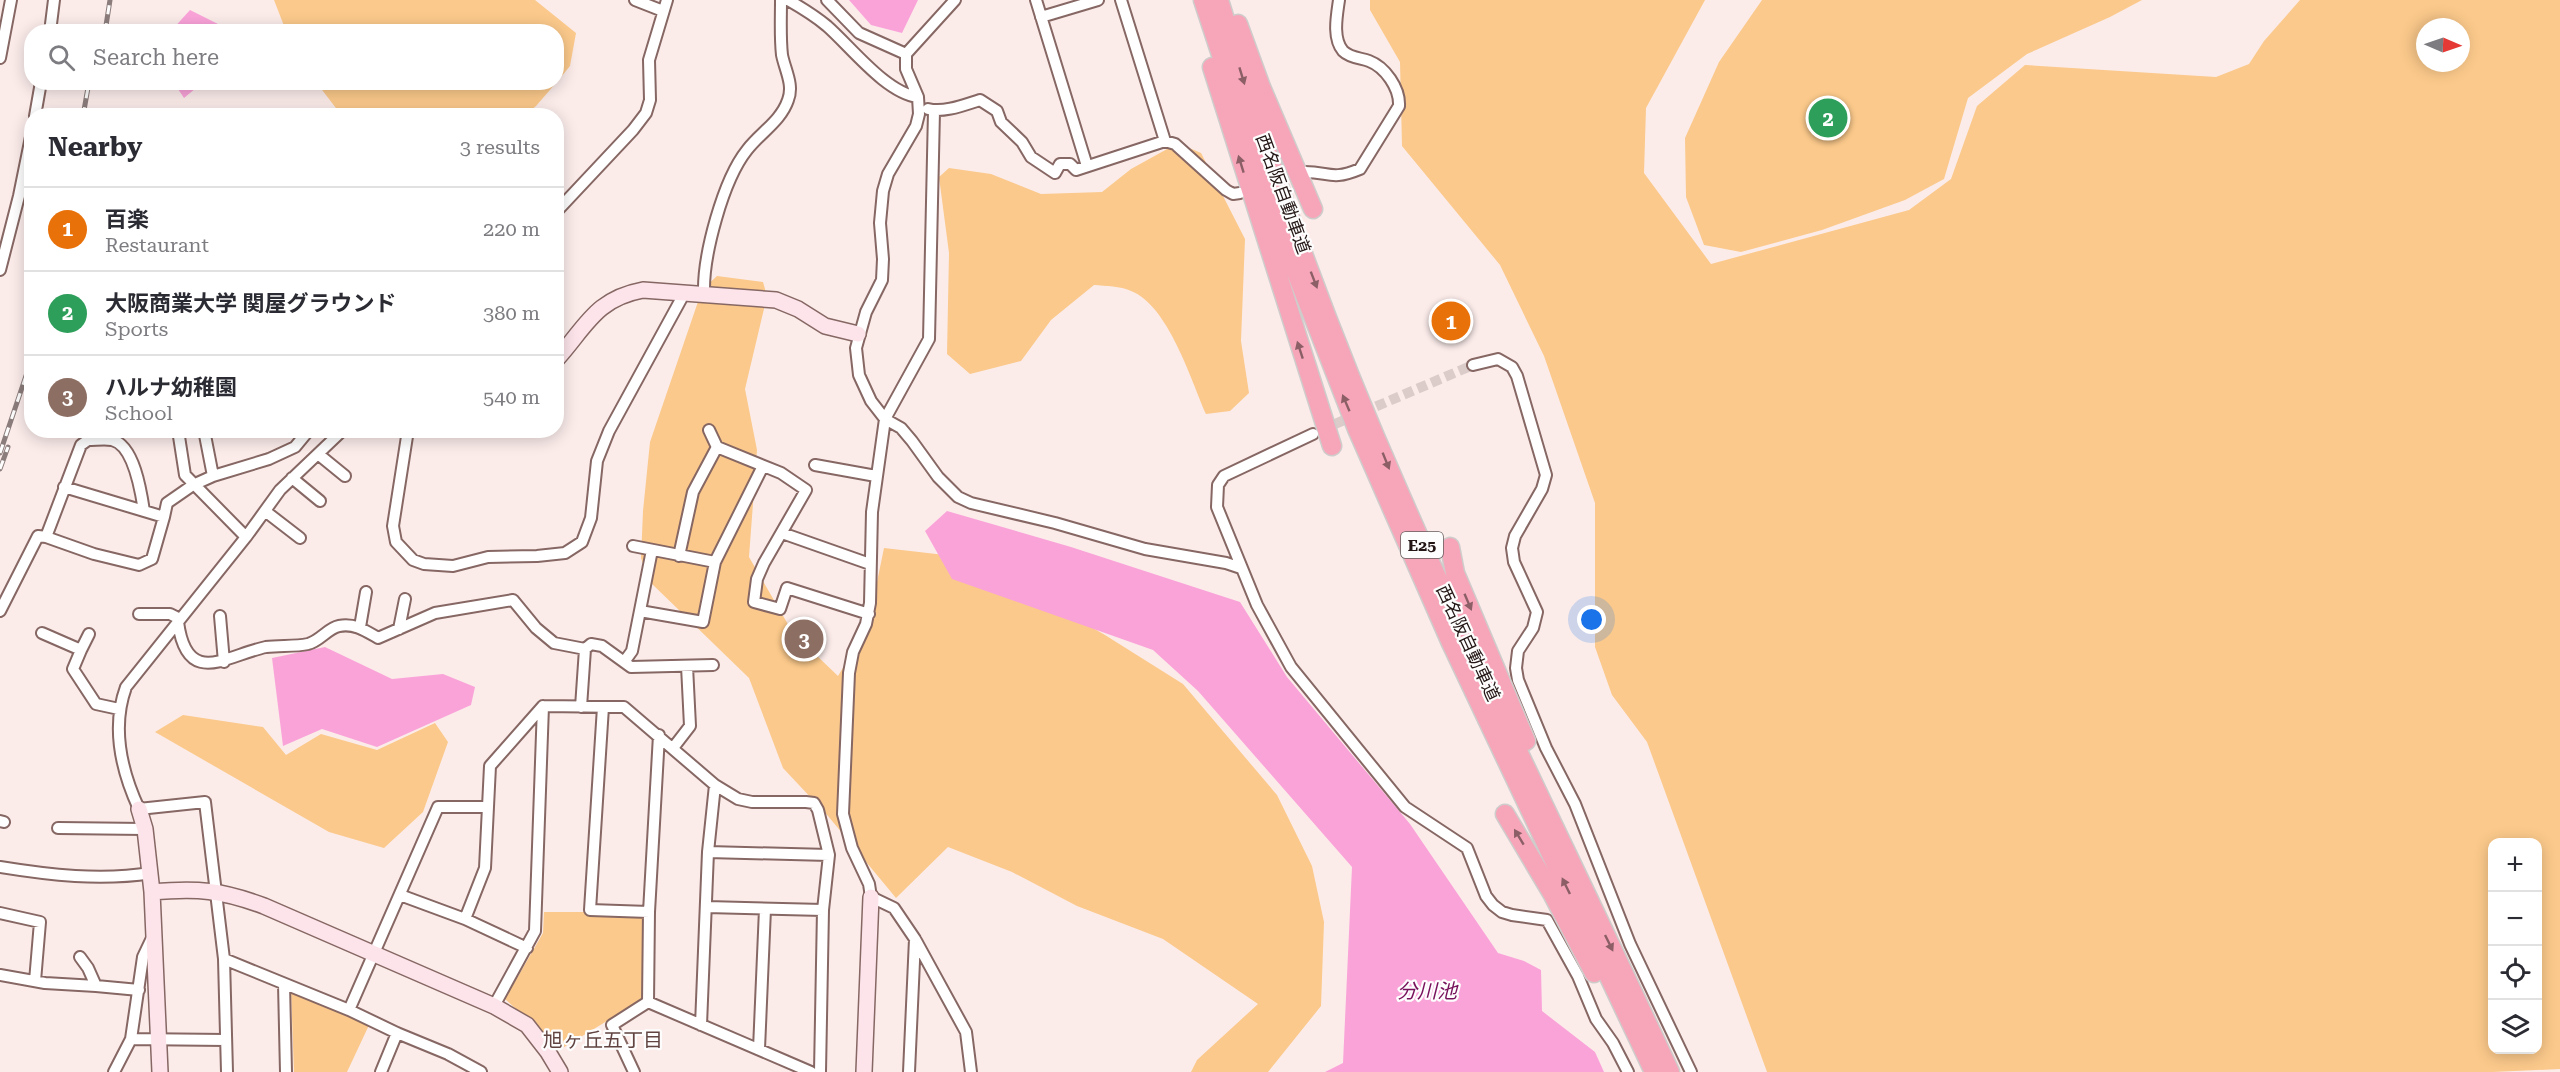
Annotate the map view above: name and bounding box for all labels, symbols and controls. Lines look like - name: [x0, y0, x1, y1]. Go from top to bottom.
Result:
- north arrow: [2416, 18, 2470, 72]
- search box: [24, 24, 564, 90]
- icon: search: [45, 41, 78, 74]
- text: Search here: [93, 45, 219, 70]
- one-way arrow: [1238, 67, 1247, 85]
- pin: 2: [1808, 96, 1848, 140]
- street label: 西名阪自動車道: [1252, 131, 1315, 257]
- text: Nearby: [48, 132, 142, 162]
- text: 3 results: [460, 135, 540, 159]
- one-way arrow: [1236, 155, 1245, 173]
- text: 百楽: [105, 207, 149, 232]
- text: 1: [62, 217, 73, 241]
- text: 220 m: [483, 217, 540, 241]
- text: Restaurant: [105, 233, 209, 257]
- one-way arrow: [1309, 271, 1319, 289]
- text: 大阪商業大学 関屋グラウンド: [105, 291, 397, 316]
- pin: 1: [1432, 298, 1470, 344]
- text: 2: [62, 301, 73, 325]
- text: 380 m: [483, 301, 540, 325]
- text: Sports: [105, 317, 168, 341]
- one-way arrow: [1295, 341, 1304, 359]
- text: ハルナ幼稚園: [105, 375, 237, 400]
- text: 3: [62, 385, 73, 409]
- text: 540 m: [483, 385, 540, 409]
- one-way arrow: [1341, 394, 1350, 412]
- text: School: [105, 401, 173, 425]
- one-way arrow: [1382, 452, 1391, 470]
- road number: E25: [1401, 532, 1443, 558]
- street label: 西名阪自動車道: [1432, 581, 1505, 704]
- one-way arrow: [1463, 594, 1473, 612]
- your location: [1577, 605, 1606, 634]
- pin: 3: [784, 616, 824, 662]
- one-way arrow: [1514, 828, 1524, 845]
- map controls: [2488, 838, 2542, 1054]
- button: +: [2488, 838, 2542, 892]
- one-way arrow: [1561, 878, 1570, 895]
- button: −: [2488, 892, 2542, 946]
- one-way arrow: [1605, 934, 1614, 951]
- button: locate: [2488, 946, 2542, 1000]
- water label: 分川池: [1397, 979, 1459, 1003]
- button: layers: [2488, 1000, 2542, 1054]
- district label: 旭ヶ丘五丁目: [543, 1028, 663, 1052]

